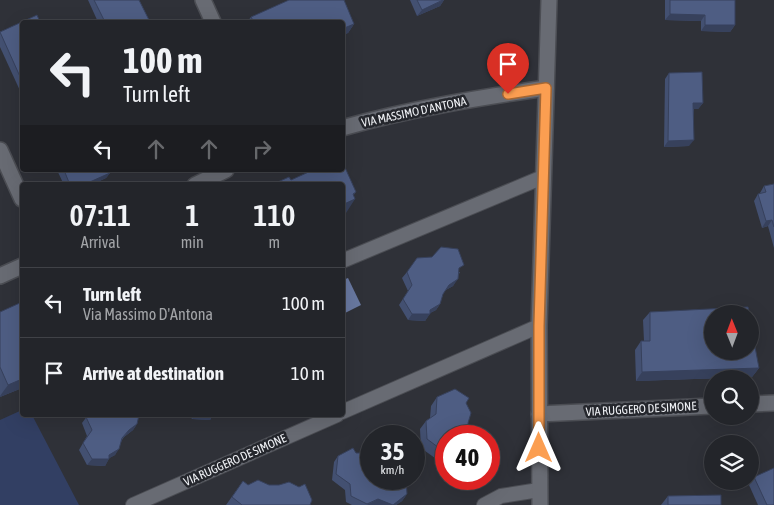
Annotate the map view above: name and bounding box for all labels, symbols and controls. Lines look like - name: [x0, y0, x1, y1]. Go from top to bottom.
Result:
- icon: left: [40, 40, 105, 105]
- text: 100 m: [123, 40, 202, 80]
- pin: [487, 43, 529, 94]
- icon: arrive: [494, 50, 522, 78]
- text: Turn left: [123, 81, 190, 107]
- street label: VIA MASSIMO D'ANTONA: [360, 94, 468, 130]
- icon: left: [89, 135, 117, 163]
- icon: ahead: [142, 135, 170, 163]
- icon: ahead: [195, 135, 223, 163]
- icon: right: [248, 135, 276, 163]
- text: 07:11: [69, 198, 131, 232]
- text: 1: [185, 198, 199, 232]
- text: 110: [253, 198, 295, 232]
- text: Arrival: [81, 233, 120, 251]
- text: min: [181, 233, 204, 251]
- text: m: [269, 233, 280, 251]
- text: Turn left: [83, 283, 141, 305]
- icon: left: [40, 289, 68, 317]
- text: 100 m: [282, 292, 325, 314]
- text: Via Massimo D'Antona: [83, 305, 213, 323]
- north arrow: [704, 305, 759, 360]
- map controls: [704, 305, 759, 490]
- icon: arrive: [40, 359, 68, 387]
- text: Arrive at destination: [83, 362, 224, 384]
- text: 10 m: [291, 362, 325, 384]
- button: search: [704, 370, 759, 425]
- street label: VIA RUGGERO DE SIMONE: [585, 399, 697, 419]
- position arrow: [512, 421, 564, 473]
- speed limit sign: 40: [435, 425, 500, 490]
- street label: VIA RUGGERO DE SIMONE: [182, 431, 288, 489]
- button: layers: [704, 435, 759, 490]
- text: 35: [381, 437, 404, 465]
- text: km/h: [381, 463, 404, 477]

